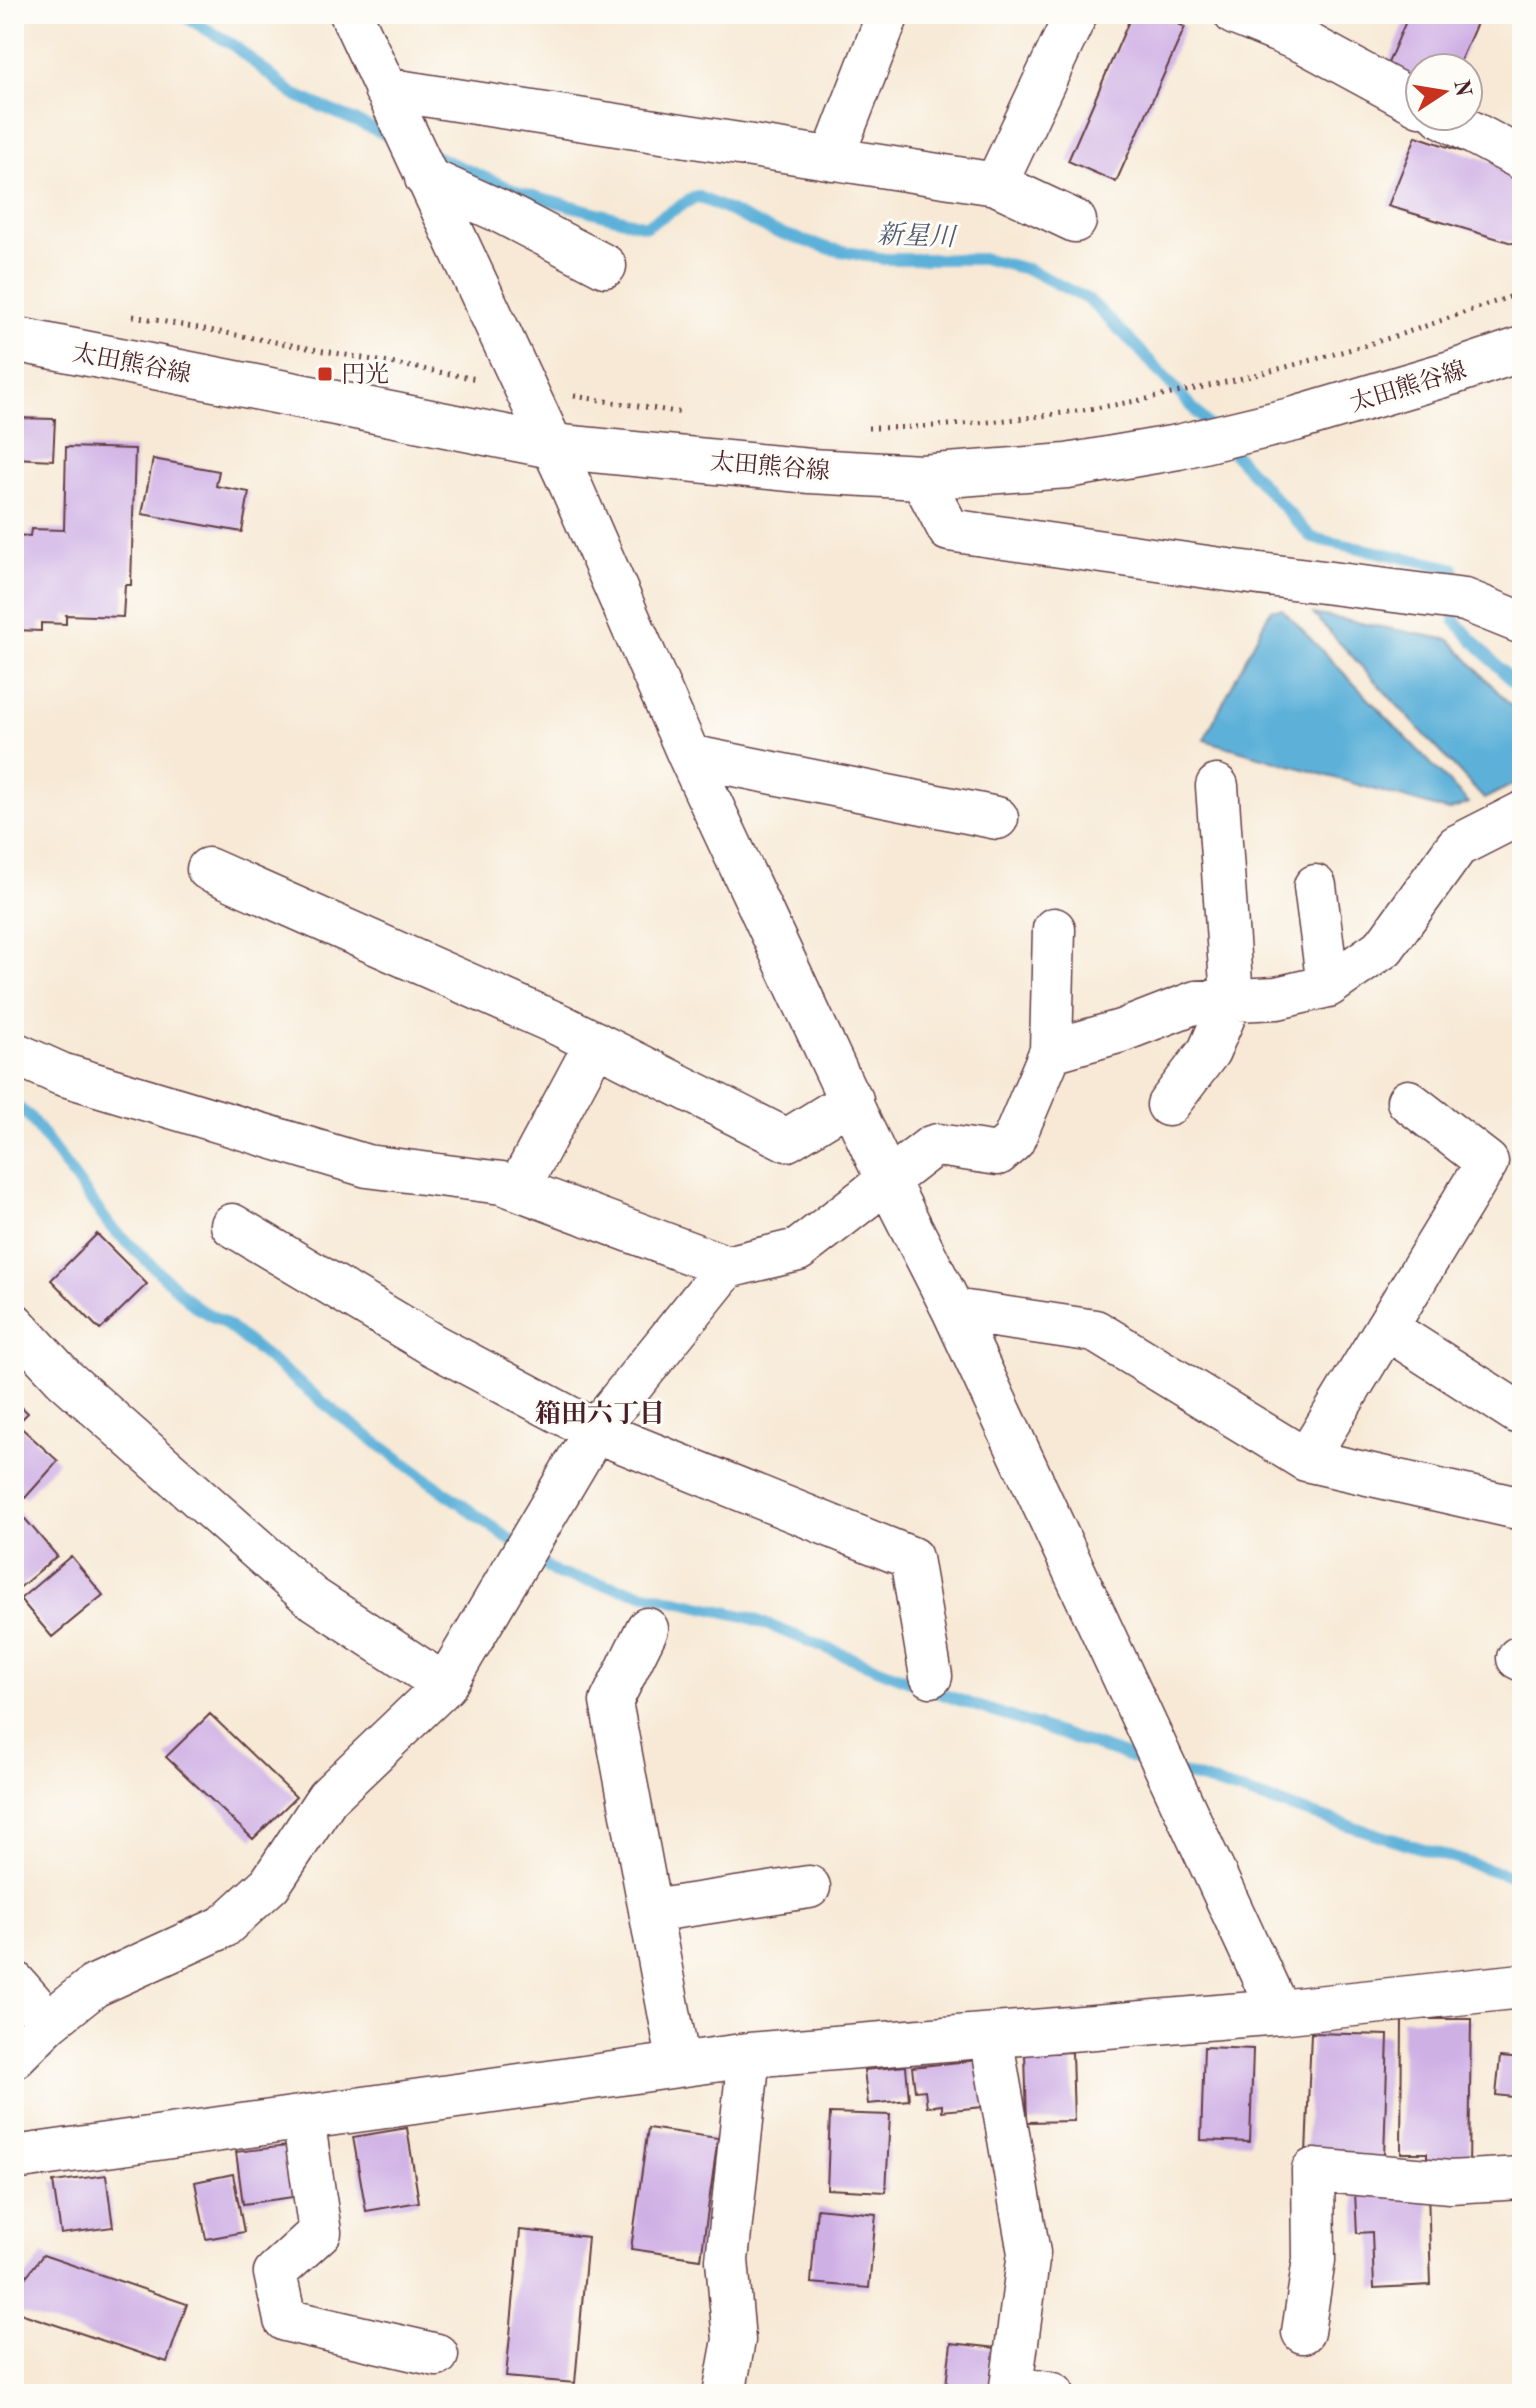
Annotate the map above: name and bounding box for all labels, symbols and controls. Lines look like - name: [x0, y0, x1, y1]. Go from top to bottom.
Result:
- north arrow: [1404, 52, 1484, 132]
- text: N: [1449, 78, 1474, 99]
- water label: 新星川: [876, 221, 958, 251]
- street label: 太田熊谷線: [70, 339, 193, 388]
- street label: 太田熊谷線: [1347, 356, 1469, 417]
- place label: 円光: [341, 361, 389, 388]
- marker: 円光: [316, 365, 334, 383]
- street label: 太田熊谷線: [709, 448, 831, 485]
- district label: 箱田六丁目: [535, 1399, 665, 1428]

